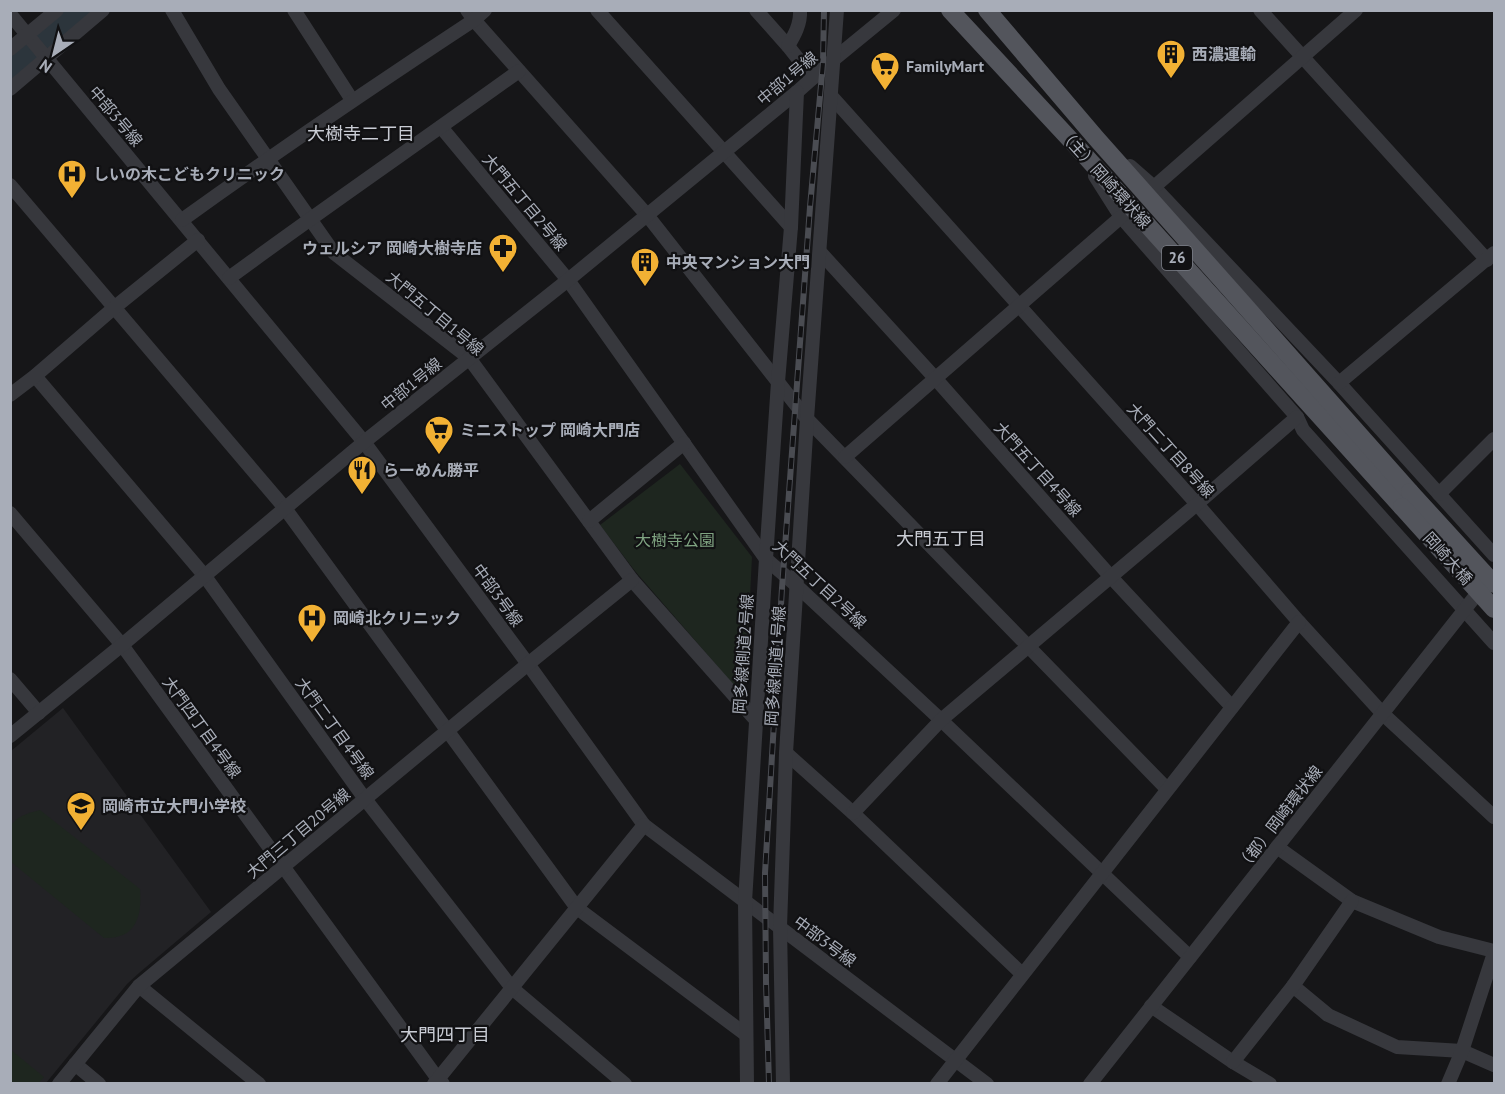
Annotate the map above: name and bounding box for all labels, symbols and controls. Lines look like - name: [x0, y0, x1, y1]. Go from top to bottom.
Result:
- north arrow: [24, 24, 84, 84]
- building icon: 西濃運輸: [1155, 38, 1187, 80]
- place label: 西濃運輸: [1192, 44, 1256, 64]
- street label: 中部1号線: [753, 47, 821, 109]
- supermarket icon: FamilyMart: [869, 50, 901, 92]
- text: N: [35, 55, 55, 77]
- place label: FamilyMart: [906, 56, 984, 76]
- street label: 中部3号線: [85, 82, 147, 150]
- district label: 大樹寺二丁目: [307, 122, 415, 145]
- street label: （主）岡崎環状線: [1055, 124, 1155, 232]
- street label: 大門五丁目2号線: [479, 149, 571, 255]
- hospital icon: しいの木こどもクリニック: [56, 158, 88, 200]
- place label: しいの木こどもクリニック: [93, 164, 285, 184]
- pharmacy icon: ウェルシア 岡崎大樹寺店: [487, 232, 519, 274]
- place label: ウェルシア 岡崎大樹寺店: [302, 238, 482, 258]
- building icon: 中央マンション大門: [629, 246, 661, 288]
- road number: 26: [1162, 246, 1192, 270]
- place label: 中央マンション大門: [666, 252, 810, 272]
- street label: 大門五丁目1号線: [382, 267, 488, 359]
- street label: 中部1号線: [376, 353, 446, 415]
- street label: 大門二丁目8号線: [1123, 398, 1219, 502]
- supermarket icon: ミニストップ 岡崎大門店: [423, 414, 455, 456]
- street label: 大門五丁目4号線: [990, 417, 1086, 521]
- place label: ミニストップ 岡崎大門店: [460, 420, 640, 440]
- restaurant icon: らーめん勝平: [346, 454, 378, 496]
- place label: らーめん勝平: [383, 460, 479, 480]
- district label: 大門五丁目: [896, 527, 986, 550]
- street label: 岡崎大橋: [1419, 528, 1477, 588]
- park label: 大樹寺公園: [635, 530, 715, 550]
- street label: 大門五丁目2号線: [769, 536, 871, 632]
- street label: 中部3号線: [469, 560, 527, 630]
- street label: 岡多線側道2号線: [729, 593, 757, 715]
- hospital icon: 岡崎北クリニック: [296, 602, 328, 644]
- street label: 岡多線側道1号線: [761, 605, 789, 727]
- place label: 岡崎北クリニック: [333, 608, 461, 628]
- street label: 大門四丁目4号線: [158, 672, 246, 782]
- street label: 大門二丁目4号線: [291, 673, 379, 783]
- street label: （都）岡崎環状線: [1232, 761, 1326, 875]
- street label: 大門三丁目20号線: [242, 784, 354, 882]
- school or university icon: 岡崎市立大門小学校: [65, 790, 97, 832]
- place label: 岡崎市立大門小学校: [102, 796, 246, 816]
- street label: 中部3号線: [790, 911, 860, 971]
- district label: 大門四丁目: [400, 1023, 490, 1046]

